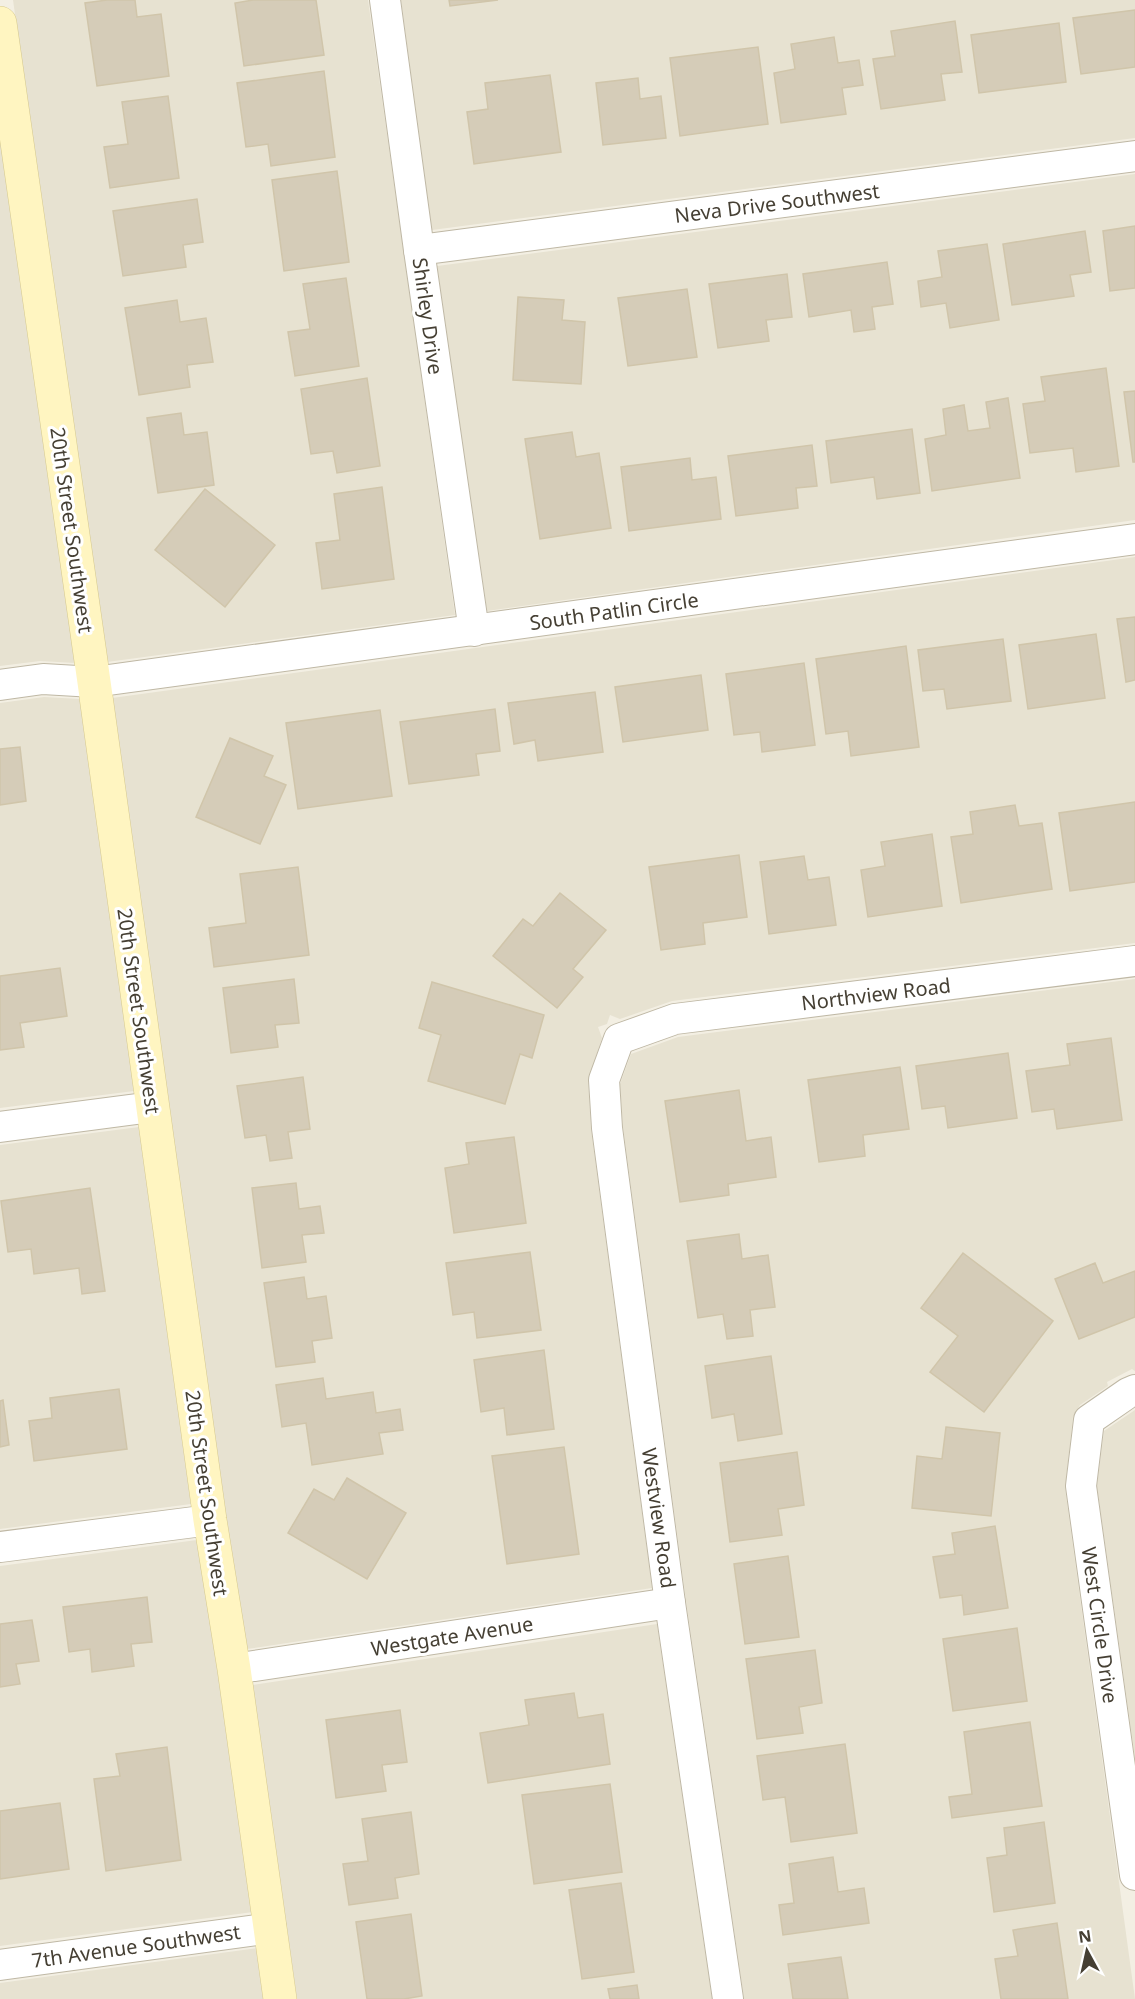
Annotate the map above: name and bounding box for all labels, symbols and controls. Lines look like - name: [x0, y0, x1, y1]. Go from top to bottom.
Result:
- street label: Neva Drive Southwest: [673, 177, 881, 229]
- street label: Shirley Drive: [406, 256, 450, 376]
- street label: 20th Street Southwest: [44, 425, 100, 635]
- street label: South Patlin Circle: [528, 586, 700, 636]
- street label: 20th Street Southwest: [111, 906, 167, 1116]
- street label: Northview Road: [800, 971, 952, 1017]
- street label: 20th Street Southwest: [179, 1388, 235, 1598]
- street label: Westview Road: [636, 1446, 682, 1590]
- street label: West Circle Drive: [1076, 1545, 1124, 1705]
- street label: Westgate Avenue: [369, 1610, 535, 1662]
- street label: 7th Avenue Southwest: [30, 1918, 242, 1974]
- north arrow: [1057, 1921, 1117, 1981]
- text: N: [1077, 1924, 1093, 1948]

